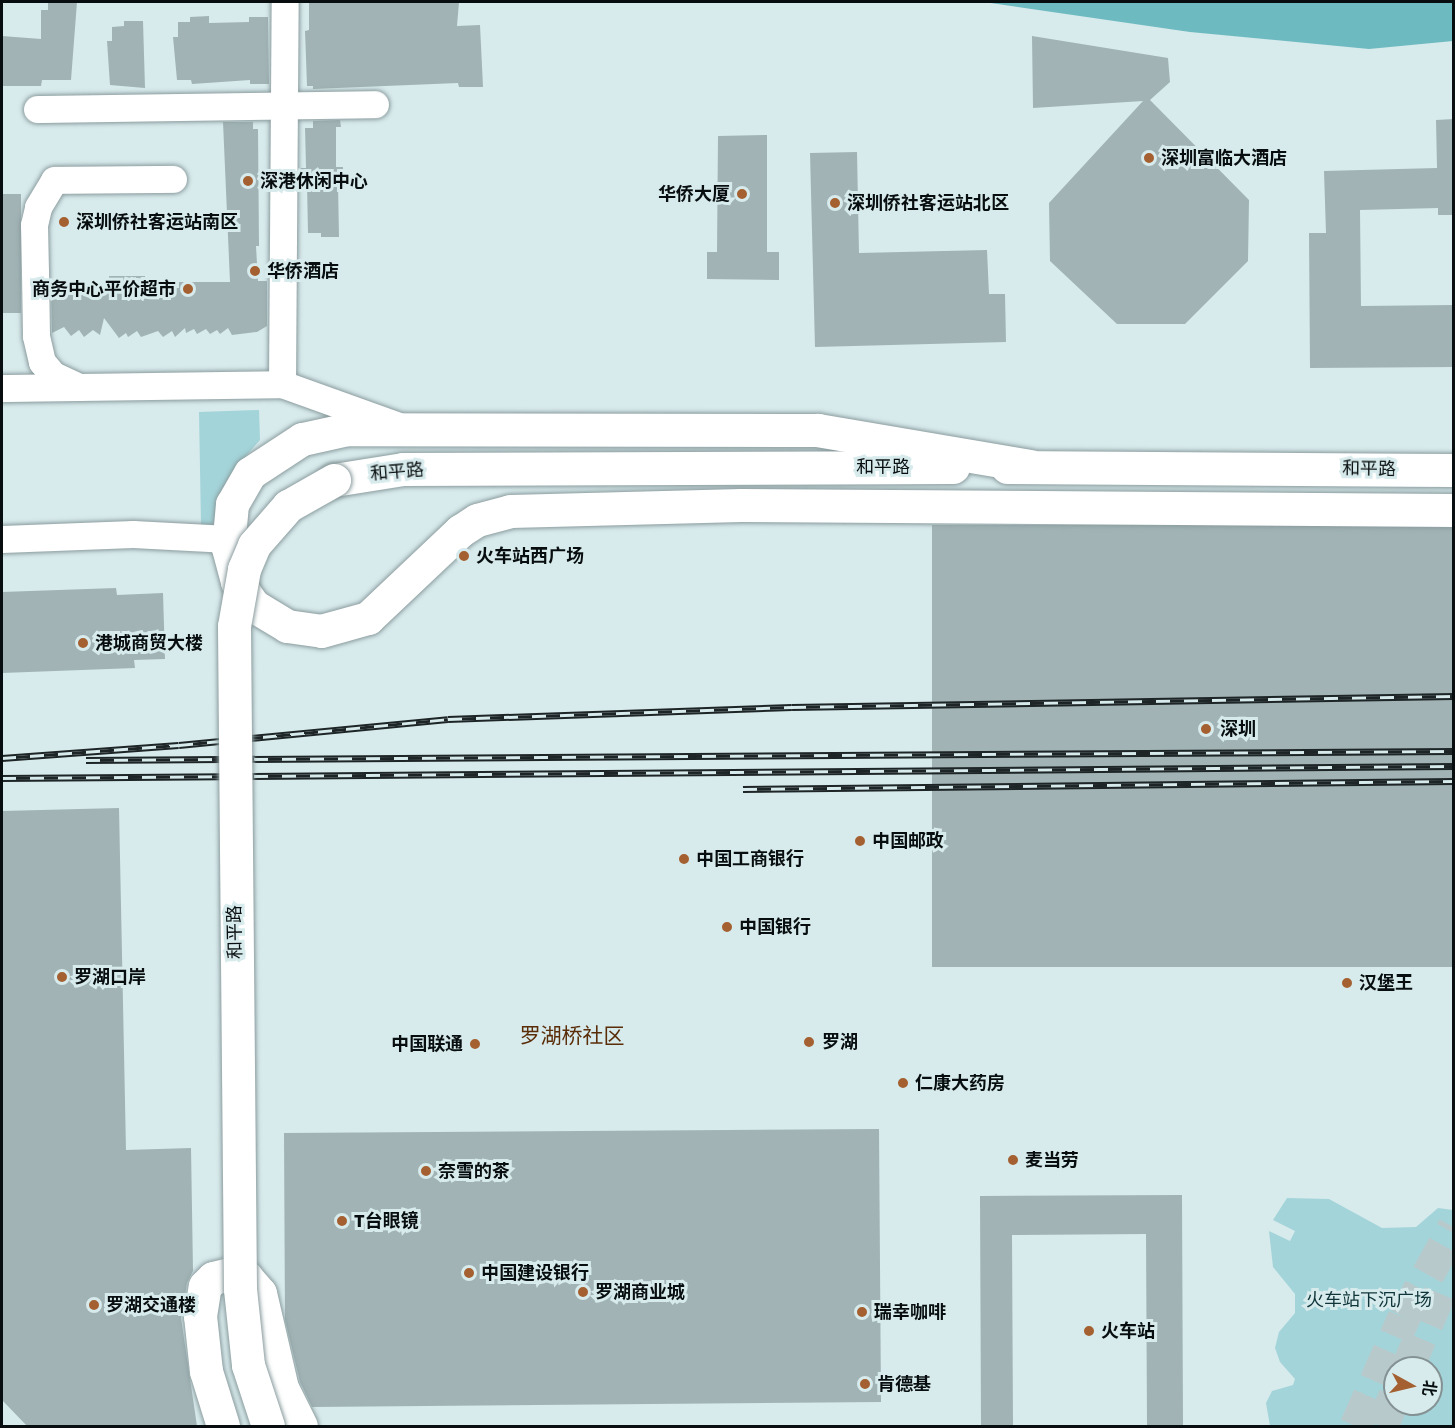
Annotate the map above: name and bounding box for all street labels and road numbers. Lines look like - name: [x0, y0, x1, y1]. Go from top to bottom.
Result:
- street label: 和平路: [856, 456, 910, 478]
- street label: 和平路: [1342, 458, 1396, 480]
- street label: 和平路: [369, 459, 425, 485]
- street label: 和平路: [224, 905, 246, 959]

